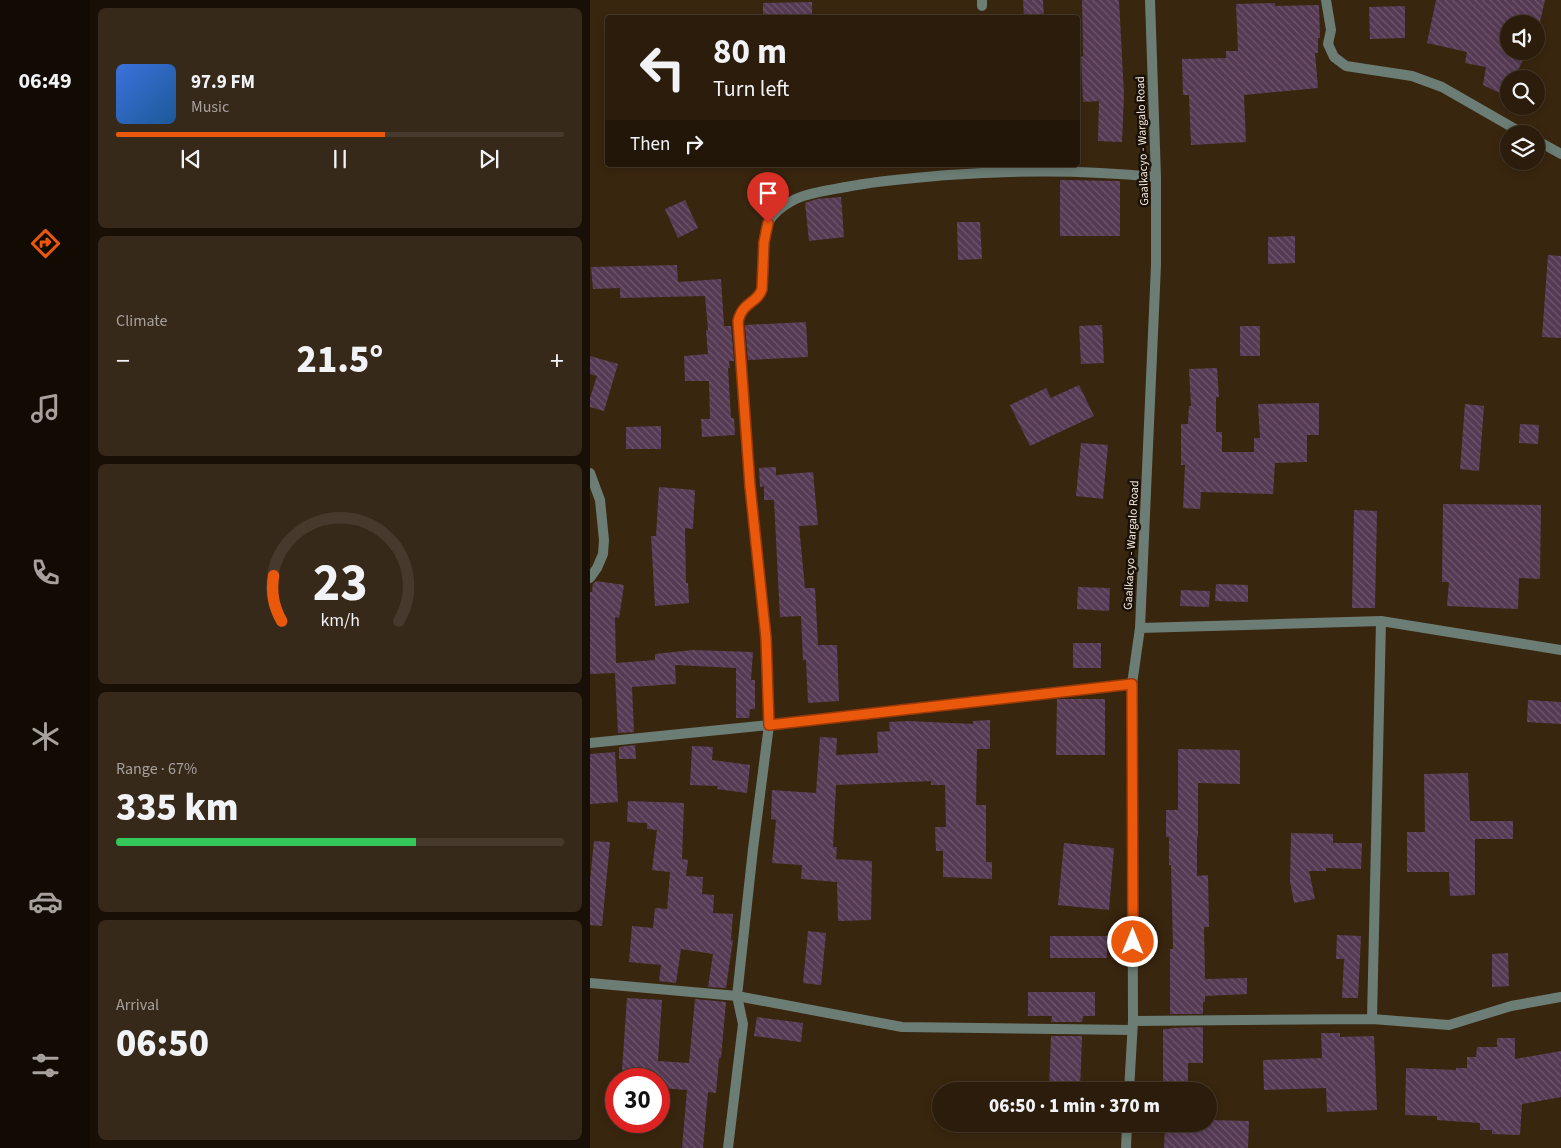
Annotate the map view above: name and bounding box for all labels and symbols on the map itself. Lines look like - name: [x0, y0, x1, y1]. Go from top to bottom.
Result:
- street label: Gaalkacyo - Wargalo Road: [1132, 76, 1153, 206]
- pin: [747, 172, 789, 223]
- street label: Gaalkacyo - Wargalo Road: [1120, 480, 1143, 610]
- position arrow: [1106, 915, 1158, 967]
- speed limit sign: 30: [605, 1068, 670, 1133]

